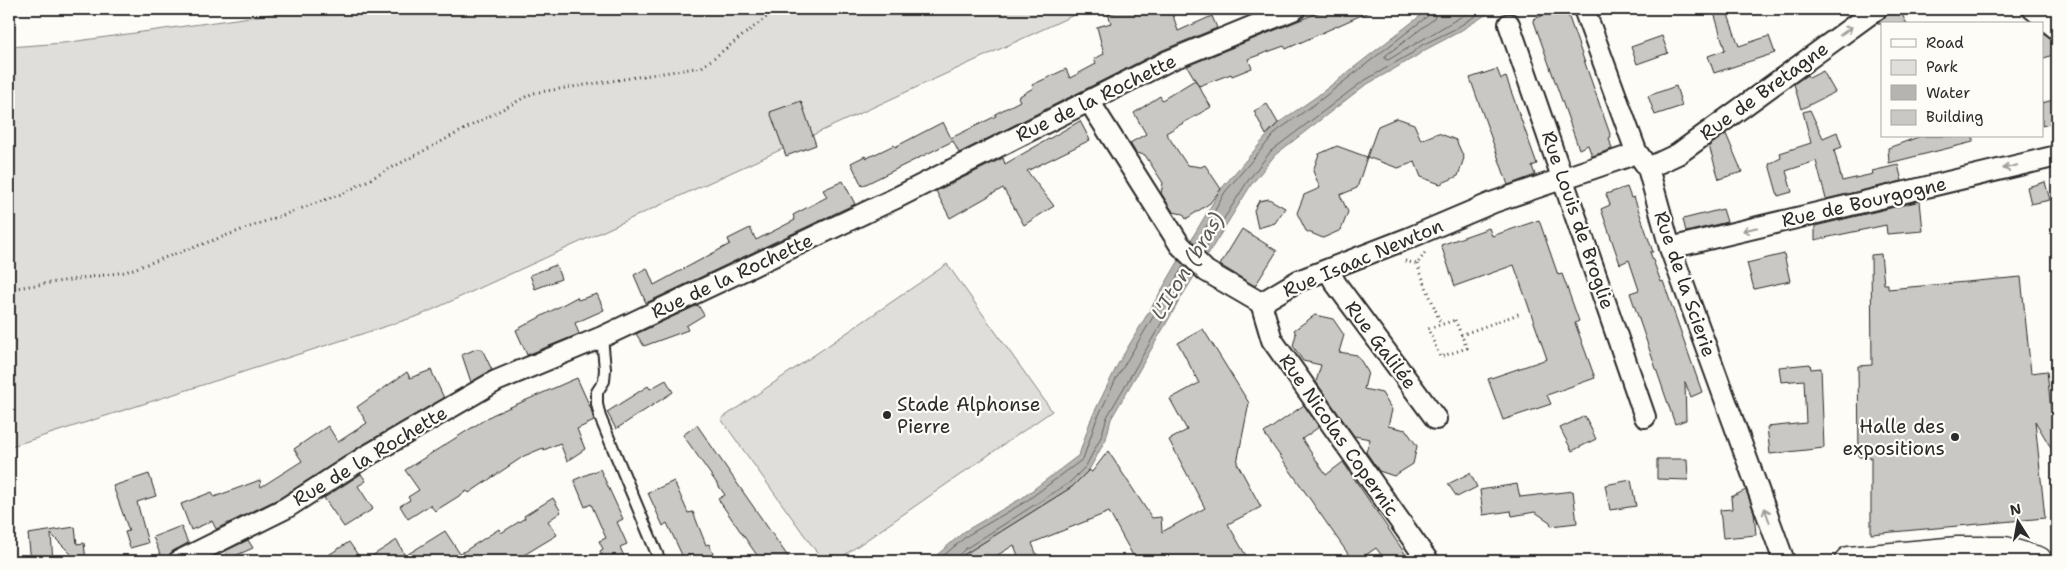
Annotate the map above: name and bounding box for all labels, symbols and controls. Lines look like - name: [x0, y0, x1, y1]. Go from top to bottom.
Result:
- legend: [1881, 22, 2044, 138]
- one-way arrow: [1839, 26, 1853, 36]
- text: Road: [1926, 33, 1964, 53]
- street label: Rue de Bretagne: [1695, 36, 1833, 146]
- street label: Rue de la Rochette: [1012, 48, 1180, 148]
- text: Park: [1926, 57, 1958, 77]
- text: Water: [1926, 83, 1970, 103]
- text: Building: [1926, 107, 1983, 127]
- street label: Rue Louis de Broglie: [1536, 128, 1620, 312]
- one-way arrow: [2002, 163, 2018, 172]
- street label: Rue de Bourgogne: [1779, 171, 1949, 233]
- water label: L'Iton (bras): [1145, 208, 1229, 324]
- street label: Rue de la Scierie: [1648, 208, 1722, 360]
- street label: Rue Isaac Newton: [1279, 213, 1447, 303]
- one-way arrow: [1742, 225, 1758, 234]
- street label: Rue de la Rochette: [647, 228, 817, 324]
- street label: Rue Galilée: [1340, 296, 1422, 394]
- street label: Rue Nicolas Copernic: [1274, 349, 1404, 521]
- place label: Stade Alphonse Pierre: [897, 392, 1041, 439]
- street label: Rue de la Rochette: [288, 400, 452, 512]
- marker: Stade Alphonse Pierre: [881, 409, 893, 421]
- place label: Halle des expositions: [1843, 414, 1945, 461]
- marker: Halle des expositions: [1949, 431, 1961, 443]
- north arrow: [1994, 498, 2044, 548]
- text: N: [2008, 499, 2023, 519]
- one-way arrow: [1762, 508, 1771, 524]

